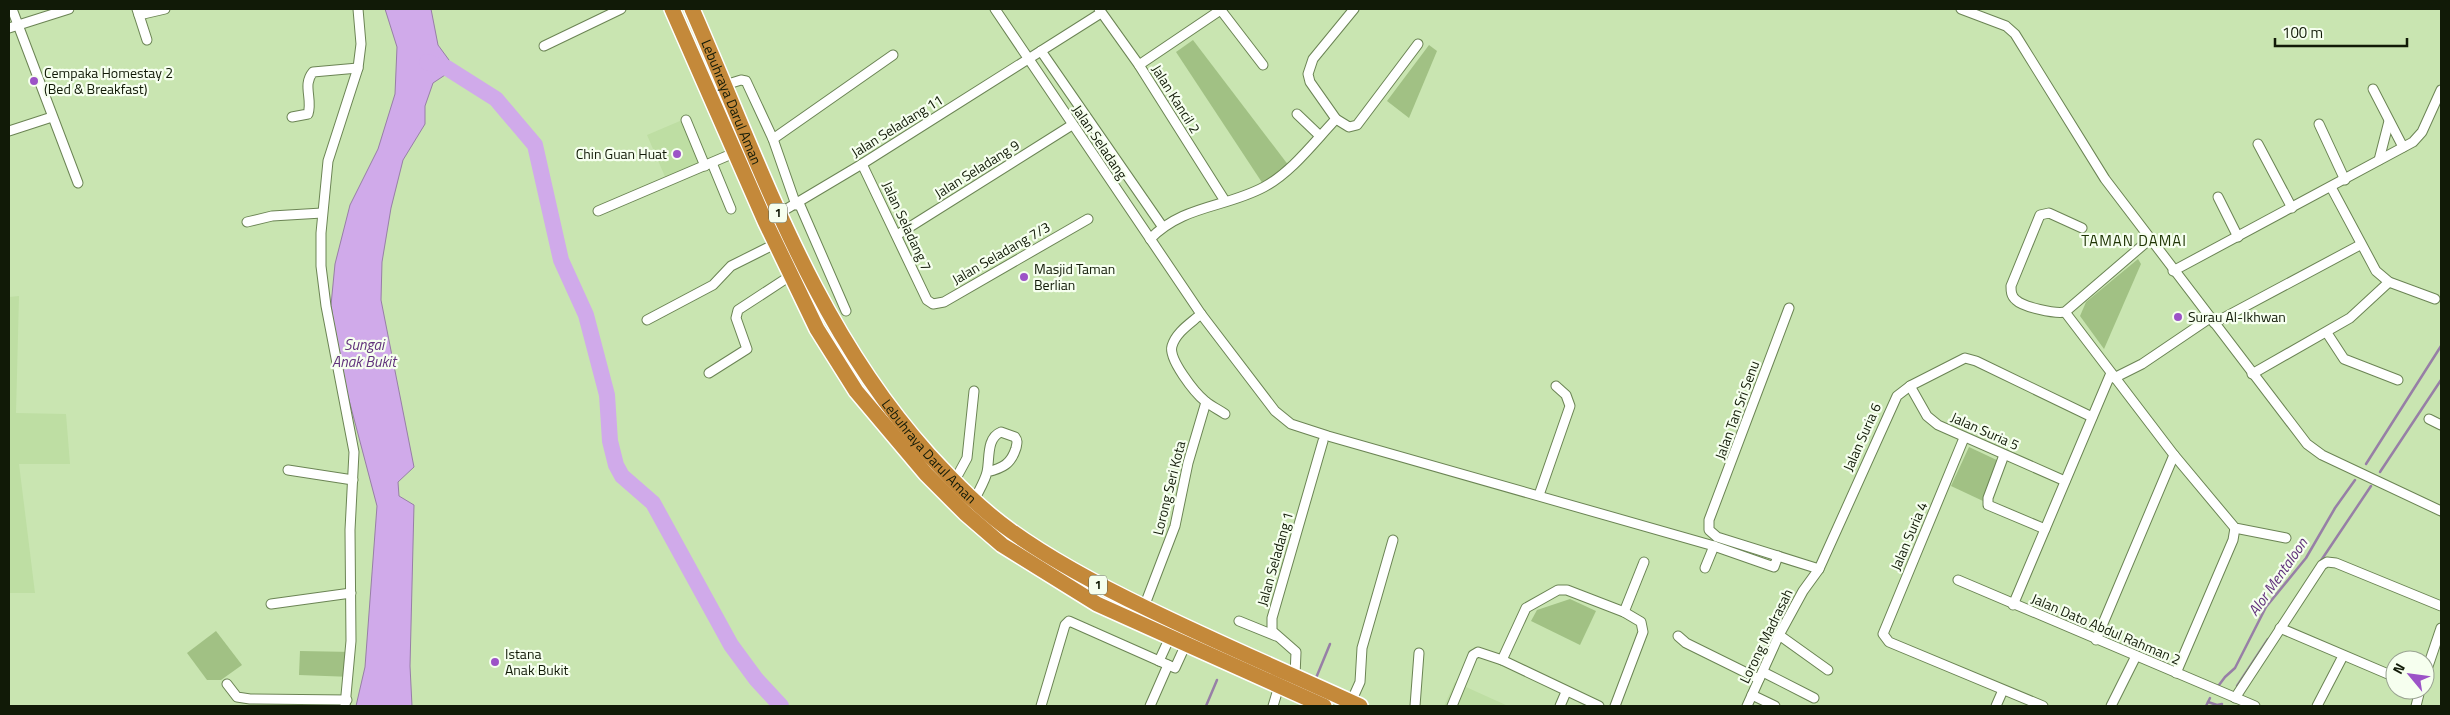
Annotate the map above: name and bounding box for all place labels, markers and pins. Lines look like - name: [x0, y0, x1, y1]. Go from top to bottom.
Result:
- place label: Cempaka Homestay 2 (Bed & Breakfast): [44, 62, 173, 99]
- marker: Cempaka Homestay 2 (Bed & Breakfast): [28, 75, 40, 87]
- place label: Chin Guan Huat: [576, 143, 667, 164]
- marker: Chin Guan Huat: [671, 148, 683, 160]
- place label: Masjid Taman Berlian: [1034, 258, 1115, 295]
- marker: Masjid Taman Berlian: [1018, 271, 1030, 283]
- place label: Surau Al-Ikhwan: [2188, 306, 2286, 327]
- marker: Surau Al-Ikhwan: [2172, 311, 2184, 323]
- place label: Istana Anak Bukit: [505, 643, 568, 680]
- marker: Istana Anak Bukit: [489, 656, 501, 668]

